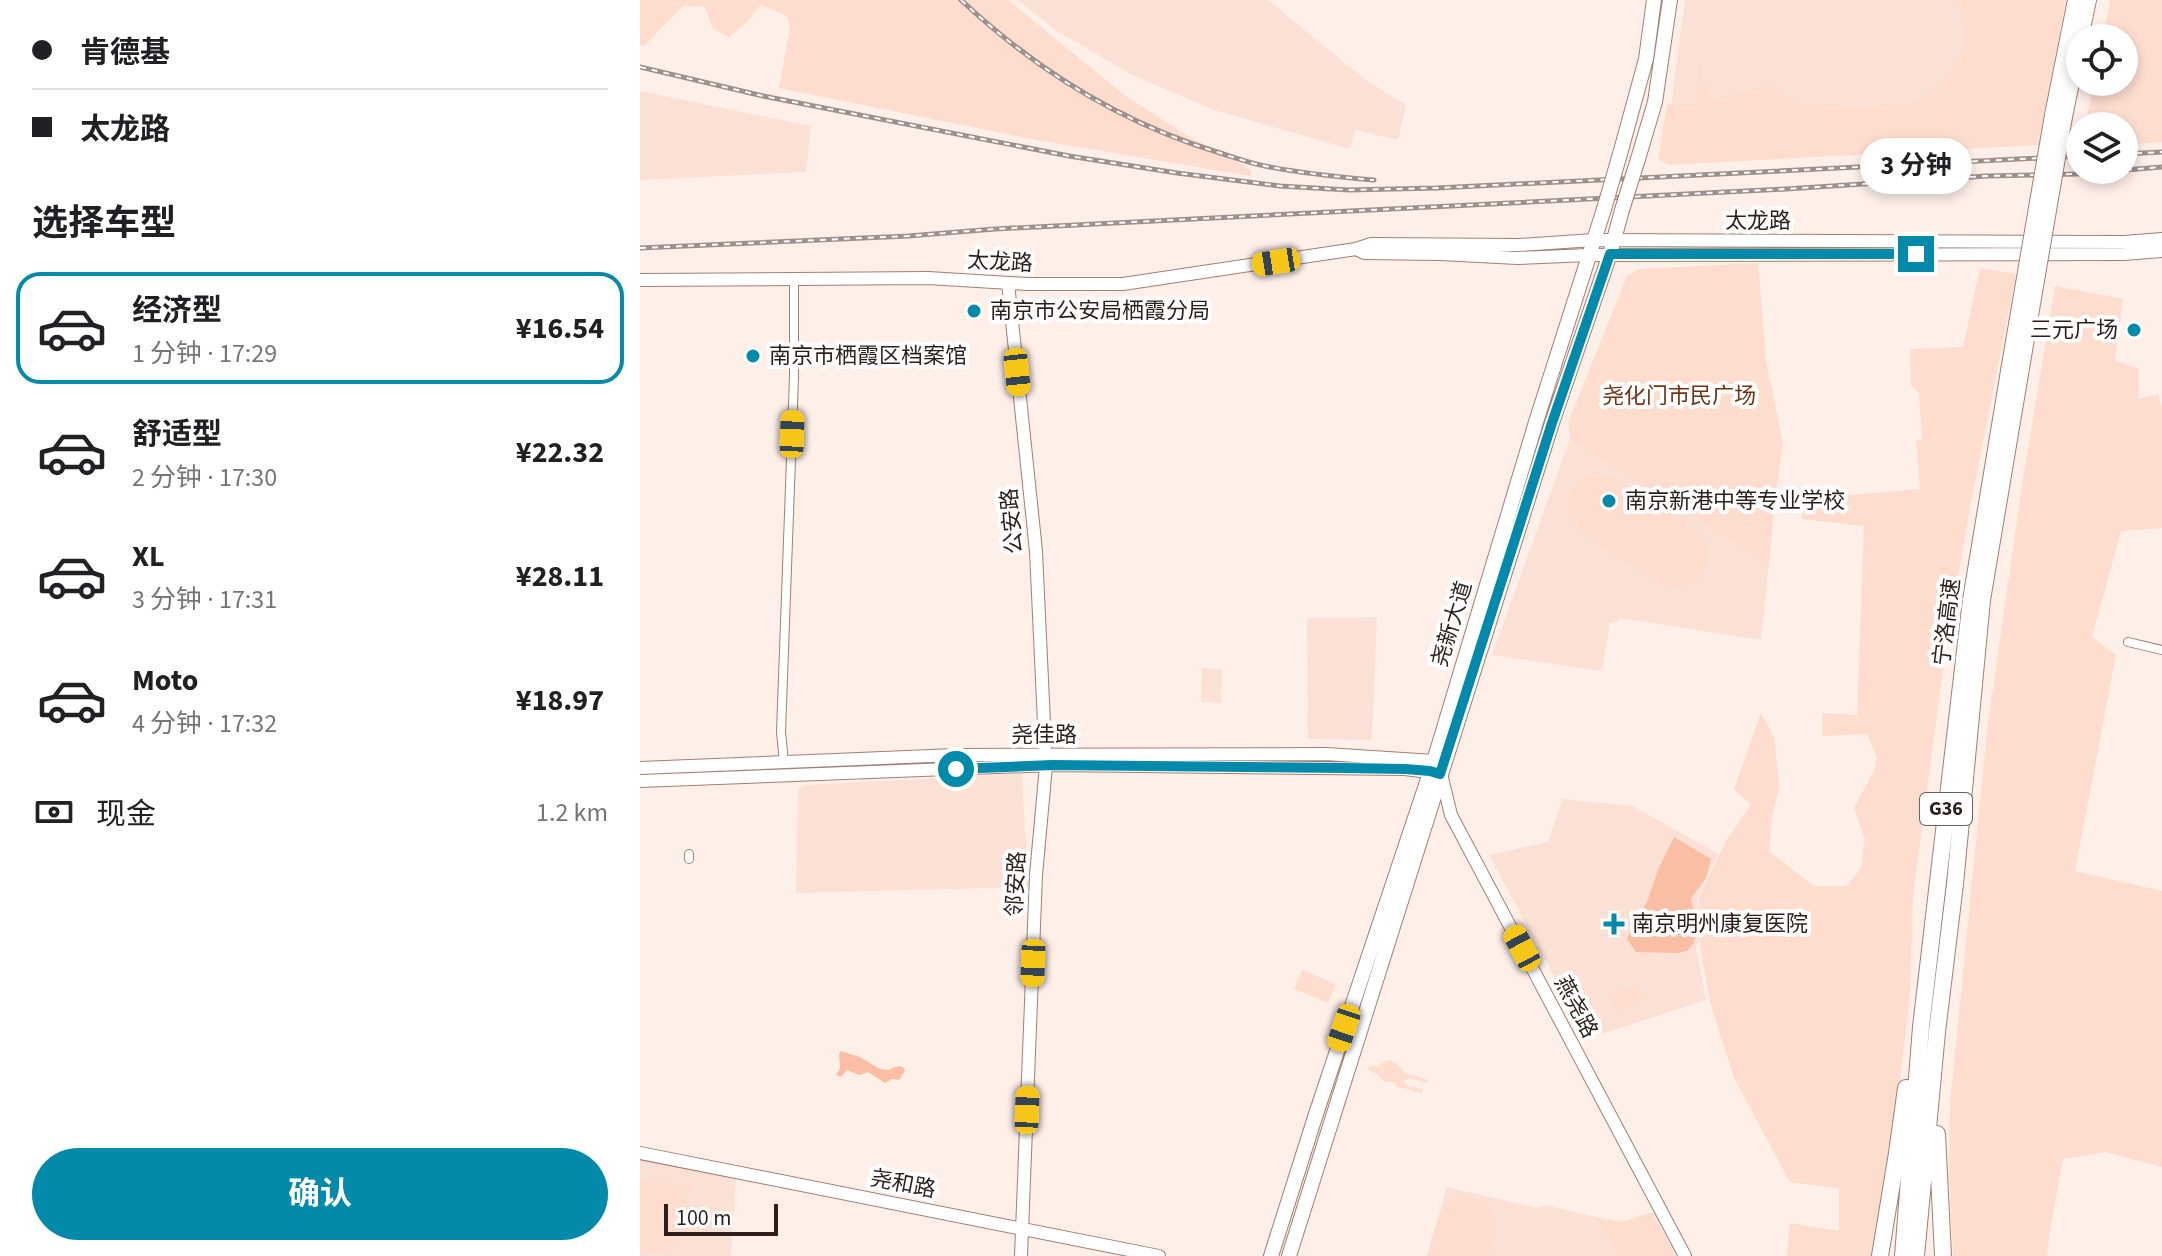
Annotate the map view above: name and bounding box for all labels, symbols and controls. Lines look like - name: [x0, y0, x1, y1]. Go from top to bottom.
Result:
- map controls: [2066, 24, 2138, 184]
- button: locate: [2066, 24, 2138, 96]
- text: 肯德基: [80, 31, 170, 74]
- text: 太龙路: [80, 108, 170, 151]
- button: layers: [2066, 112, 2138, 184]
- callout: 3 分钟: [1860, 138, 1972, 194]
- text: 3 分钟: [1881, 147, 1951, 184]
- text: 选择车型: [32, 198, 176, 249]
- street label: 太龙路: [1725, 205, 1791, 237]
- route end: [1898, 236, 1934, 272]
- street label: 太龙路: [966, 244, 1034, 280]
- car: [1250, 246, 1302, 278]
- text: 经济型: [132, 289, 222, 332]
- icon: car: [36, 292, 108, 364]
- place label: 南京市公安局栖霞分局: [990, 295, 1210, 327]
- marker: 南京市公安局栖霞分局: [965, 302, 983, 320]
- text: ¥16.54: [516, 307, 604, 350]
- place label: 三元广场: [2030, 314, 2118, 346]
- marker: 三元广场: [2125, 321, 2143, 339]
- text: 1 分钟 · 17:29: [132, 335, 277, 372]
- place label: 南京市栖霞区档案馆: [769, 340, 967, 372]
- marker: 南京市栖霞区档案馆: [744, 347, 762, 365]
- car: [1003, 347, 1031, 397]
- park label: 尧化门市民广场: [1602, 380, 1756, 412]
- car: [779, 410, 805, 458]
- text: 舒适型: [132, 413, 222, 456]
- icon: car: [36, 416, 108, 488]
- text: ¥22.32: [516, 431, 604, 474]
- text: 2 分钟 · 17:30: [132, 459, 277, 496]
- place label: 南京新港中等专业学校: [1625, 485, 1845, 517]
- street label: 公安路: [993, 487, 1031, 555]
- marker: 南京新港中等专业学校: [1600, 492, 1618, 510]
- text: XL: [132, 535, 165, 578]
- icon: car: [36, 540, 108, 612]
- text: ¥28.11: [516, 555, 604, 598]
- street label: 宁洛高速: [1926, 576, 1968, 668]
- street label: 尧新大道: [1424, 577, 1480, 671]
- text: 3 分钟 · 17:31: [132, 581, 277, 618]
- text: Moto: [132, 659, 198, 702]
- icon: car: [36, 664, 108, 736]
- text: ¥18.97: [516, 679, 604, 722]
- text: 4 分钟 · 17:32: [132, 705, 277, 742]
- street label: 尧佳路: [1011, 719, 1077, 751]
- route start: [938, 751, 974, 787]
- icon: cash: [32, 790, 76, 834]
- text: 现金: [96, 793, 156, 836]
- road number: G36: [1920, 793, 1972, 825]
- text: 1.2 km: [536, 794, 608, 831]
- street label: 邻安路: [998, 850, 1034, 918]
- place label: 南京明州康复医院: [1632, 908, 1808, 940]
- marker: 南京明州康复医院: [1603, 913, 1625, 935]
- car: [1500, 921, 1544, 975]
- car: [1020, 939, 1046, 987]
- street label: 燕尧路: [1546, 970, 1606, 1044]
- car: [1325, 1001, 1363, 1055]
- car: [1014, 1086, 1040, 1134]
- button: 确认: [32, 1148, 608, 1240]
- street label: 尧和路: [868, 1162, 938, 1206]
- scale bar: [664, 1200, 778, 1236]
- text: 100 m: [676, 1202, 731, 1234]

